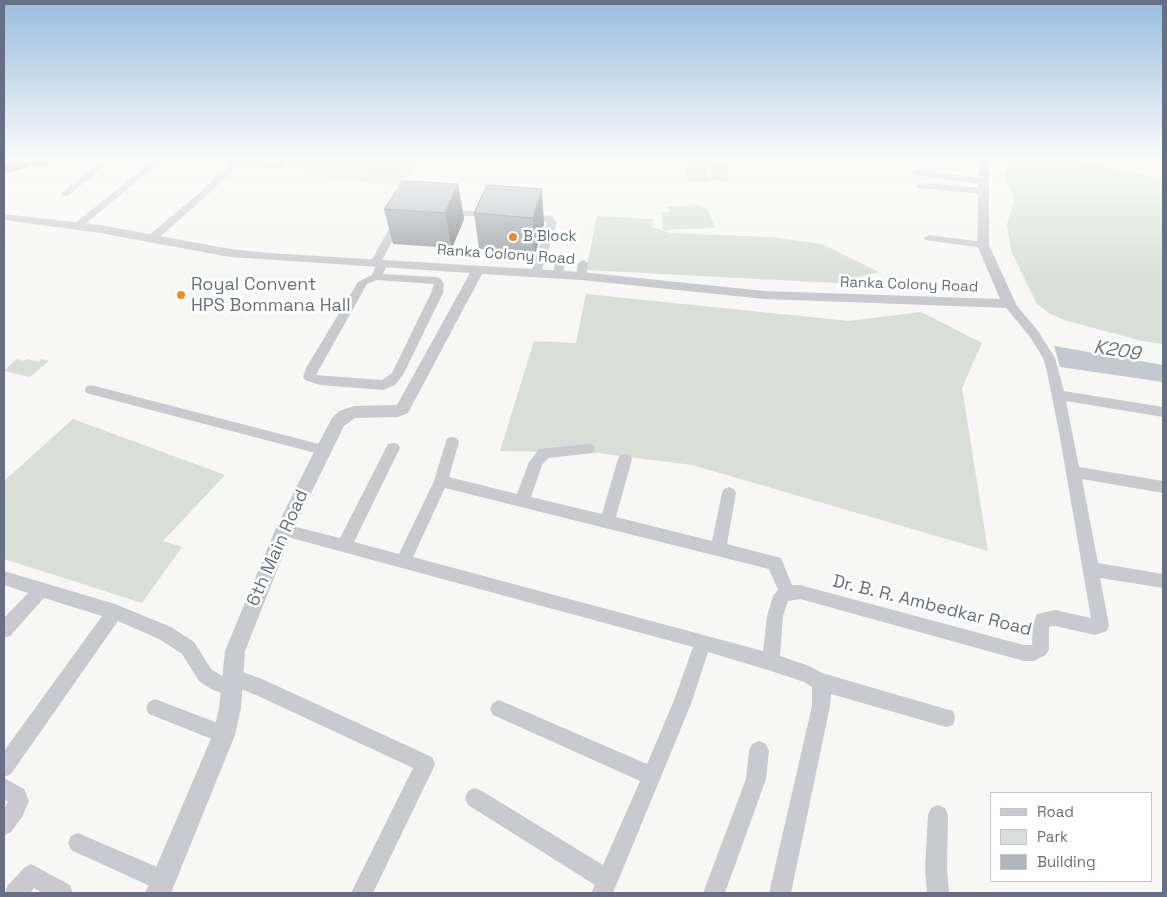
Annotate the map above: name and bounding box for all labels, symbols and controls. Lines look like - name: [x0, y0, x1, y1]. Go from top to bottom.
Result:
- place label: B Block: [523, 228, 577, 246]
- marker: B Block: [507, 231, 519, 243]
- street label: Ranka Colony Road: [436, 241, 576, 269]
- place label: Royal Convent HPS Bommana Hall: [191, 274, 351, 316]
- street label: Ranka Colony Road: [840, 274, 978, 296]
- marker: Royal Convent HPS Bommana Hall: [175, 289, 187, 301]
- water label: K209: [1092, 336, 1142, 366]
- street label: 6th Main Road: [243, 486, 313, 610]
- street label: Dr. B. R. Ambedkar Road: [830, 571, 1034, 641]
- legend: [990, 792, 1152, 882]
- text: Road: [1037, 802, 1074, 821]
- text: Park: [1037, 827, 1068, 846]
- text: Building: [1037, 852, 1096, 871]

